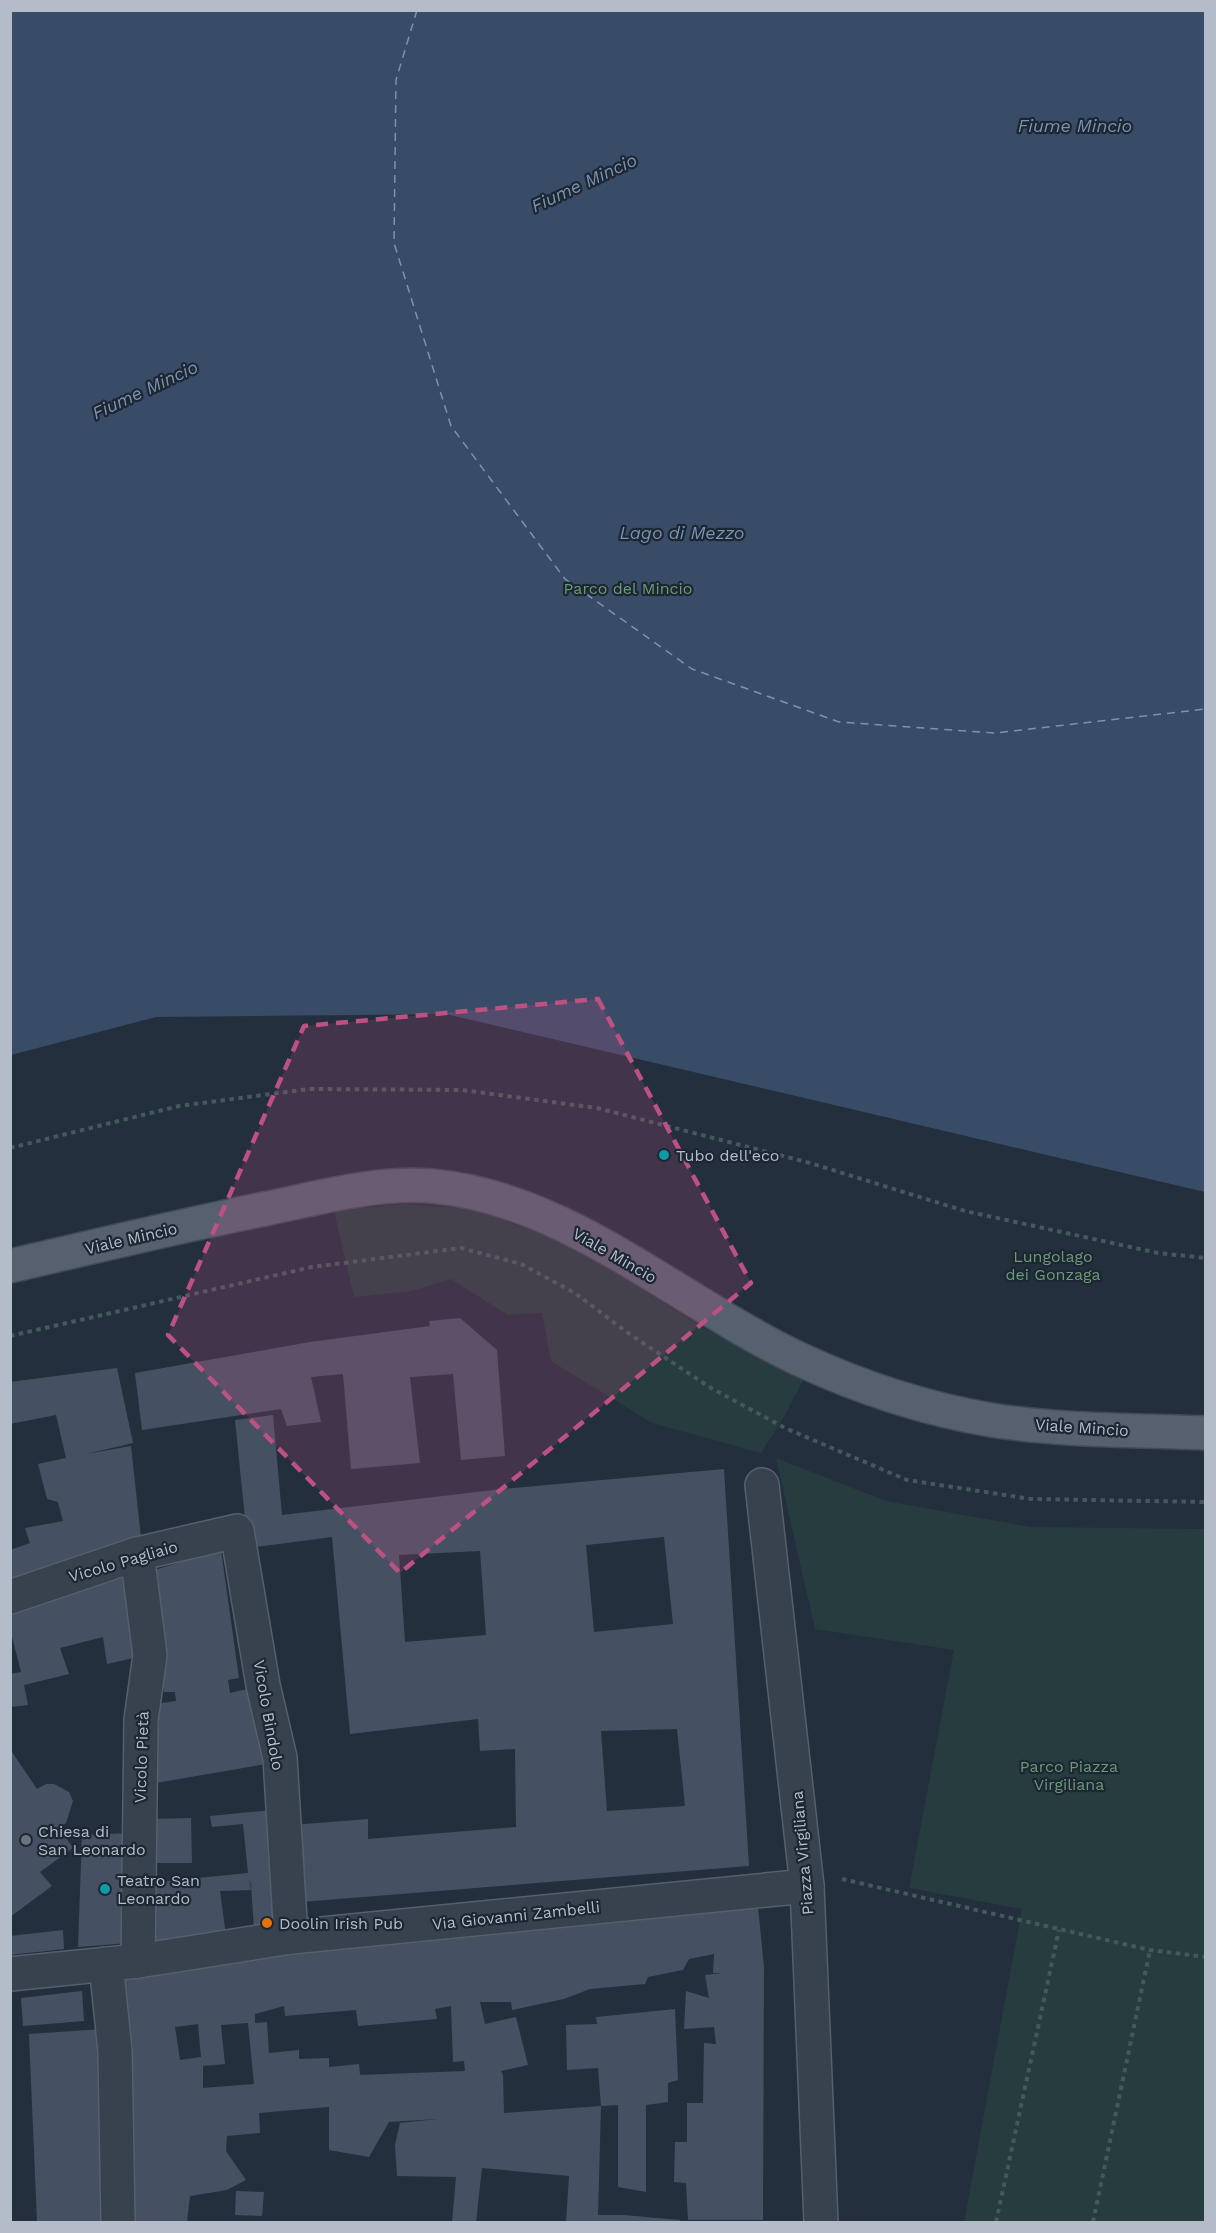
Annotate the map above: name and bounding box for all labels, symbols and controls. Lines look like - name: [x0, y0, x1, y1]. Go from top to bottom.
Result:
- water label: Fiume Mincio: [1018, 115, 1132, 136]
- water label: Fiume Mincio: [527, 149, 640, 216]
- water label: Fiume Mincio: [88, 356, 201, 423]
- water label: Lago di Mezzo: [620, 522, 744, 543]
- park label: Parco del Mincio: [564, 579, 692, 598]
- place label: Tubo dell'eco: [676, 1146, 779, 1165]
- marker: Tubo dell'eco: [657, 1148, 671, 1162]
- street label: Viale Mincio: [83, 1219, 179, 1258]
- street label: Viale Mincio: [569, 1224, 660, 1287]
- park label: Lungolago dei Gonzaga: [1005, 1247, 1101, 1284]
- street label: Viale Mincio: [1034, 1415, 1129, 1440]
- street label: Vicolo Pagliaio: [66, 1537, 180, 1586]
- street label: Vicolo Bindolo: [249, 1658, 288, 1772]
- street label: Vicolo Pietà: [130, 1711, 153, 1803]
- park label: Parco Piazza Virgiliana: [1020, 1757, 1118, 1794]
- street label: Piazza Virgiliana: [788, 1790, 817, 1916]
- place label: Chiesa di San Leonardo: [38, 1822, 146, 1859]
- marker: Chiesa di San Leonardo: [19, 1833, 33, 1847]
- place label: Teatro San Leonardo: [117, 1871, 200, 1908]
- marker: Teatro San Leonardo: [98, 1882, 112, 1896]
- street label: Via Giovanni Zambelli: [431, 1897, 601, 1934]
- place label: Doolin Irish Pub: [279, 1914, 403, 1933]
- marker: Doolin Irish Pub: [260, 1916, 274, 1930]

